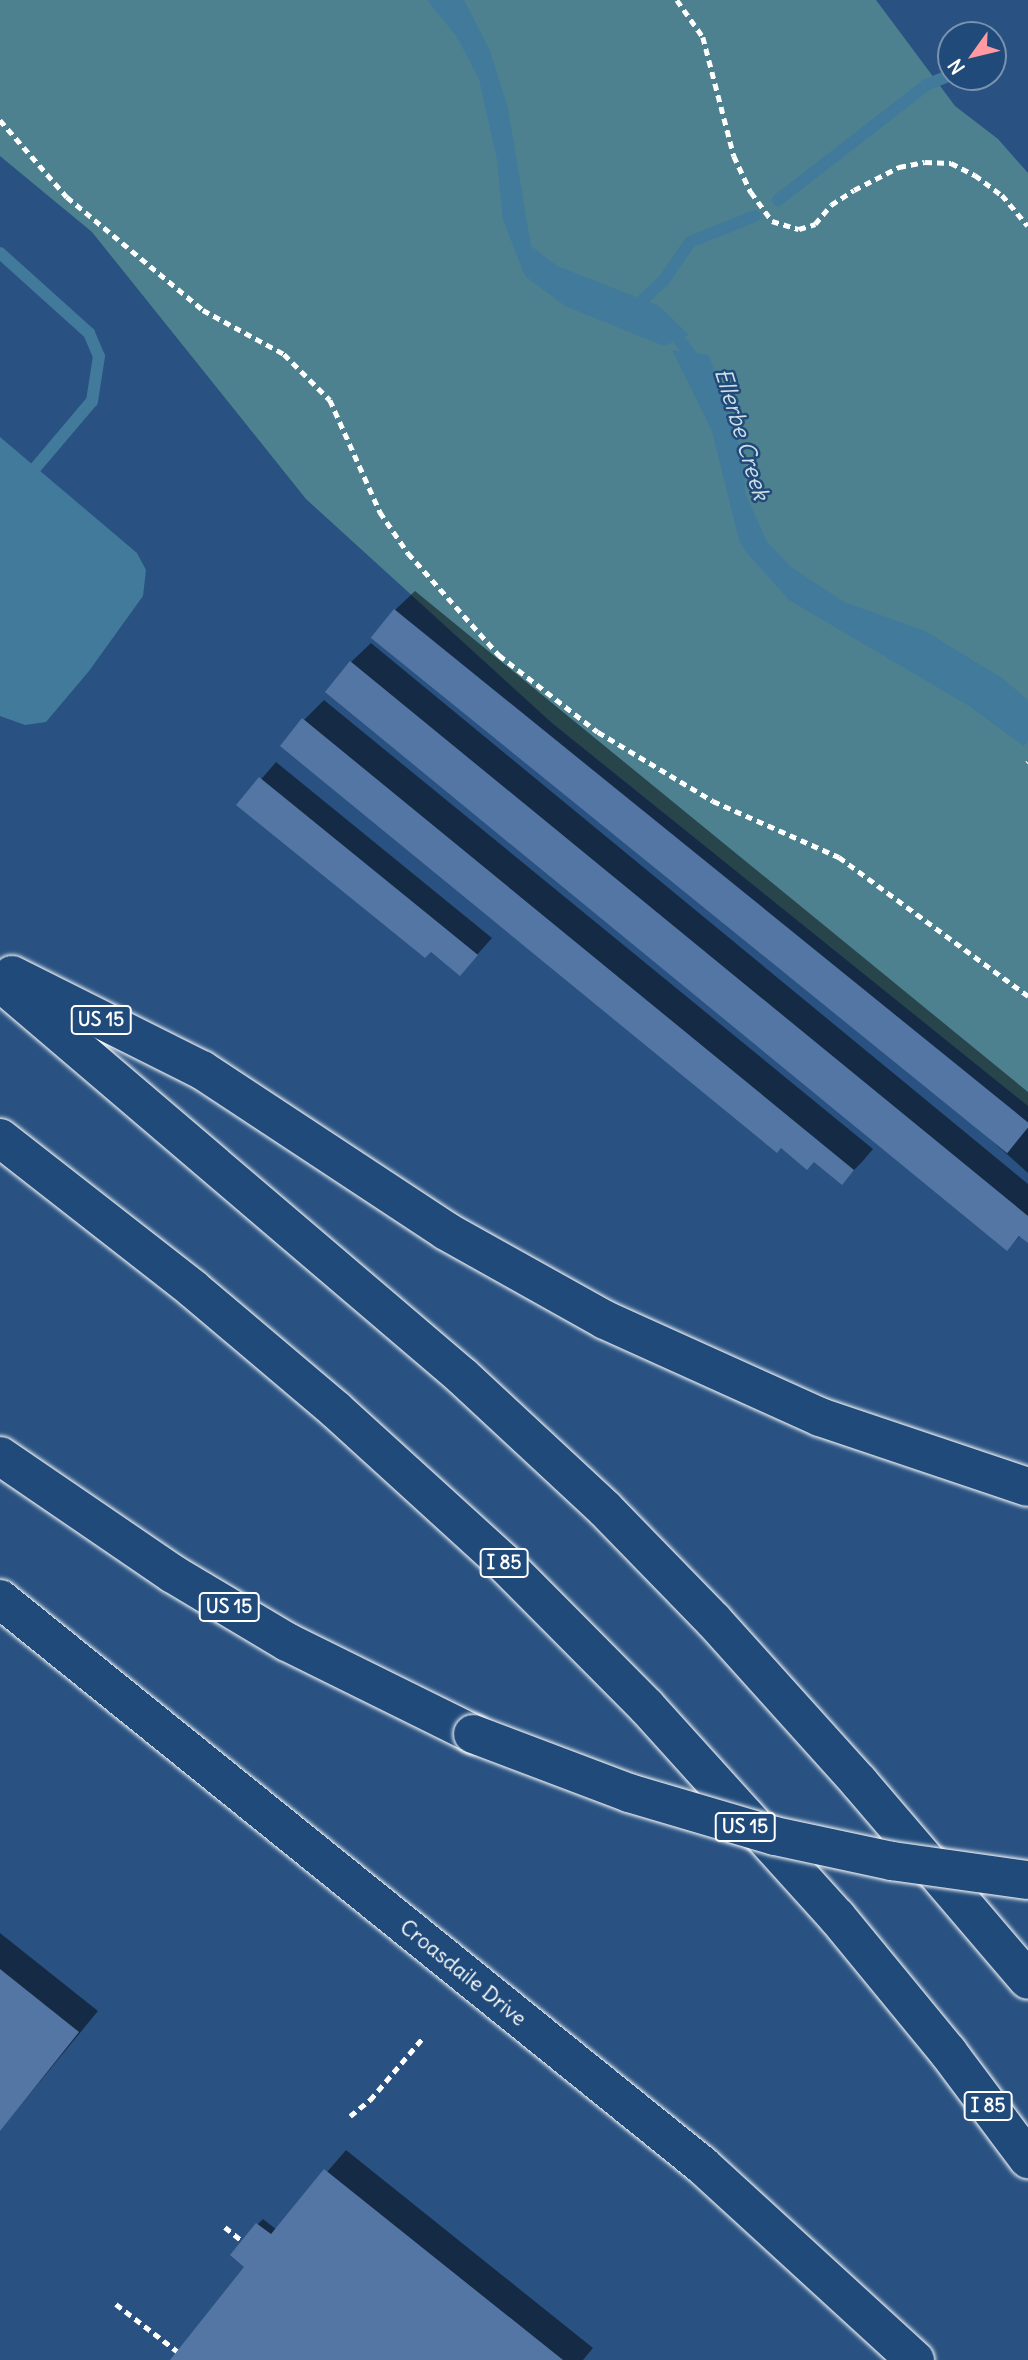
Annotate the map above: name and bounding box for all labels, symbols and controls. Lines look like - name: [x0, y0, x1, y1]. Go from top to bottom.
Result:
- north arrow: [937, 21, 1007, 91]
- text: N: [943, 54, 970, 79]
- water label: Ellerbe Creek: [709, 365, 775, 503]
- road number: US 15: [70, 1004, 132, 1036]
- road number: I 85: [480, 1548, 528, 1578]
- road number: US 15: [198, 1592, 260, 1623]
- road number: US 15: [714, 1812, 776, 1842]
- street label: Croasdaile Drive: [395, 1914, 531, 2032]
- road number: I 85: [964, 2090, 1012, 2122]

